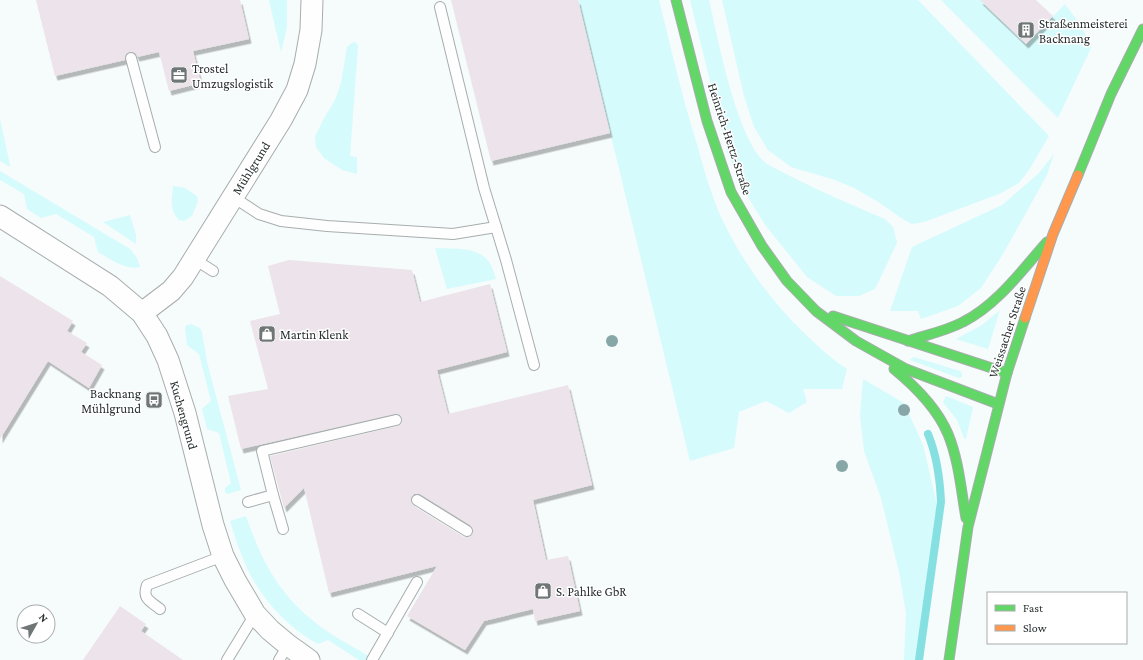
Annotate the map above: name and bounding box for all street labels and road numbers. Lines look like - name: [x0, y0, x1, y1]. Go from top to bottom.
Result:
- street label: Heinrich-Hertz-Straße: [705, 81, 755, 197]
- street label: Mühlgrund: [229, 139, 273, 197]
- street label: Weissacher Straße: [985, 284, 1029, 380]
- street label: Kuchengrund: [167, 379, 201, 451]

